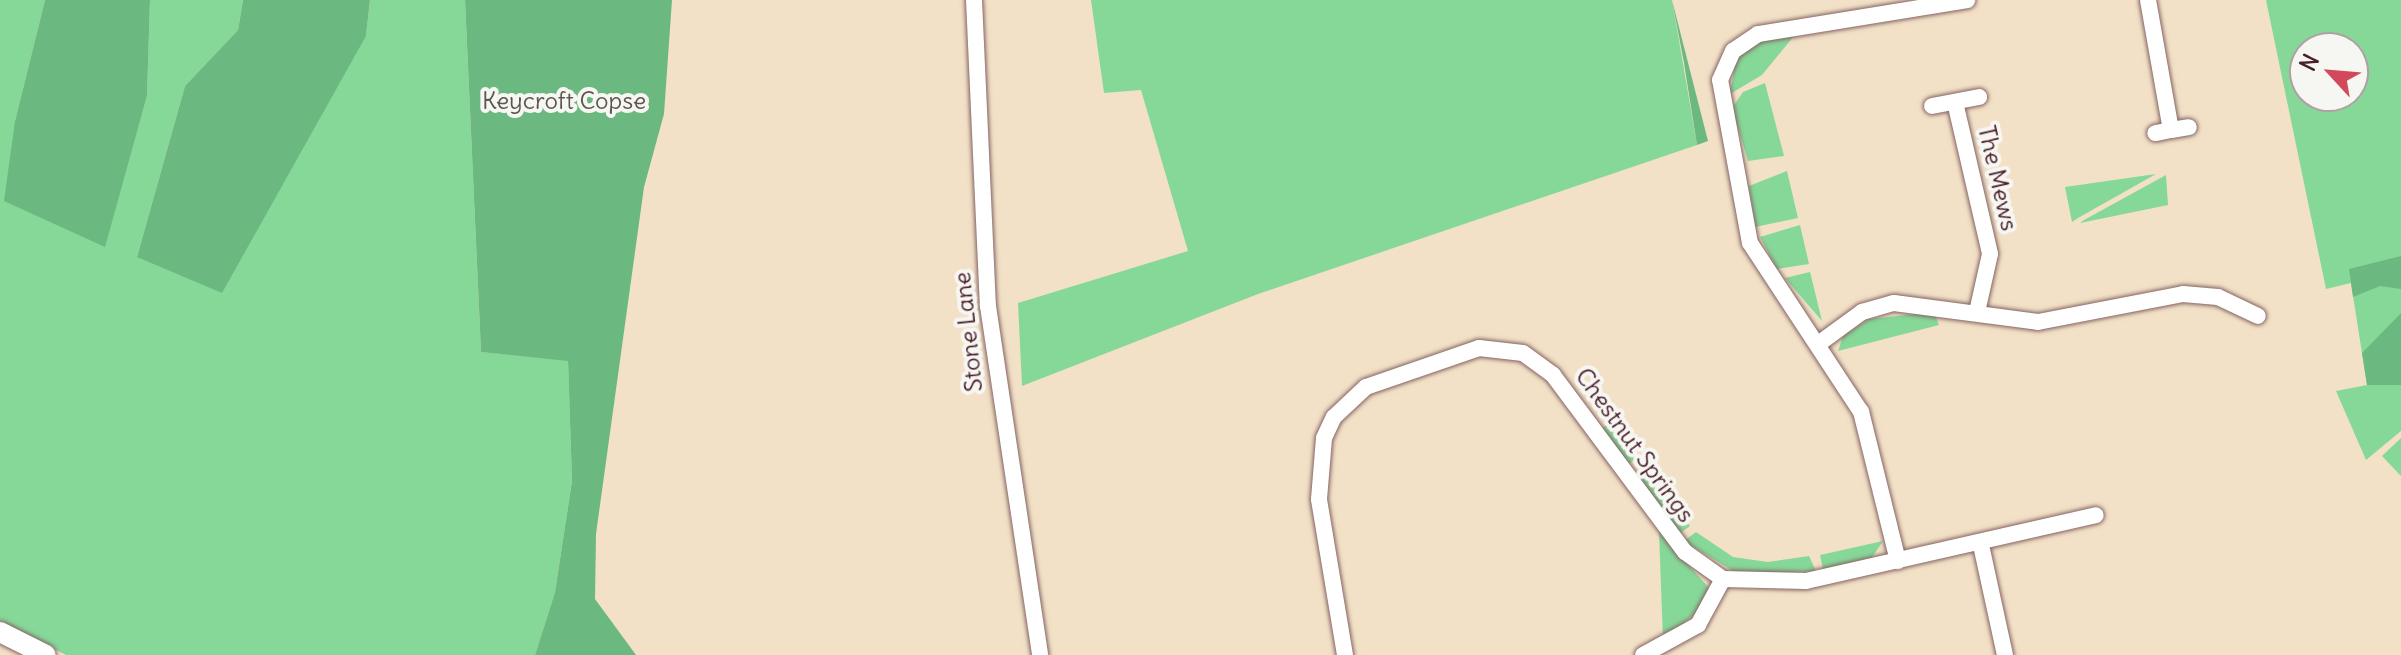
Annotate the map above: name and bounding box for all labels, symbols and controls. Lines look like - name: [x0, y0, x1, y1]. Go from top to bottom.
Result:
- north arrow: [2289, 32, 2369, 112]
- text: N: [2293, 49, 2325, 75]
- park label: Keycroft Copse: [482, 87, 646, 115]
- street label: The Mews: [1972, 123, 2024, 233]
- street label: Stone Lane: [947, 271, 989, 393]
- street label: Chestnut Springs: [1569, 362, 1701, 528]

